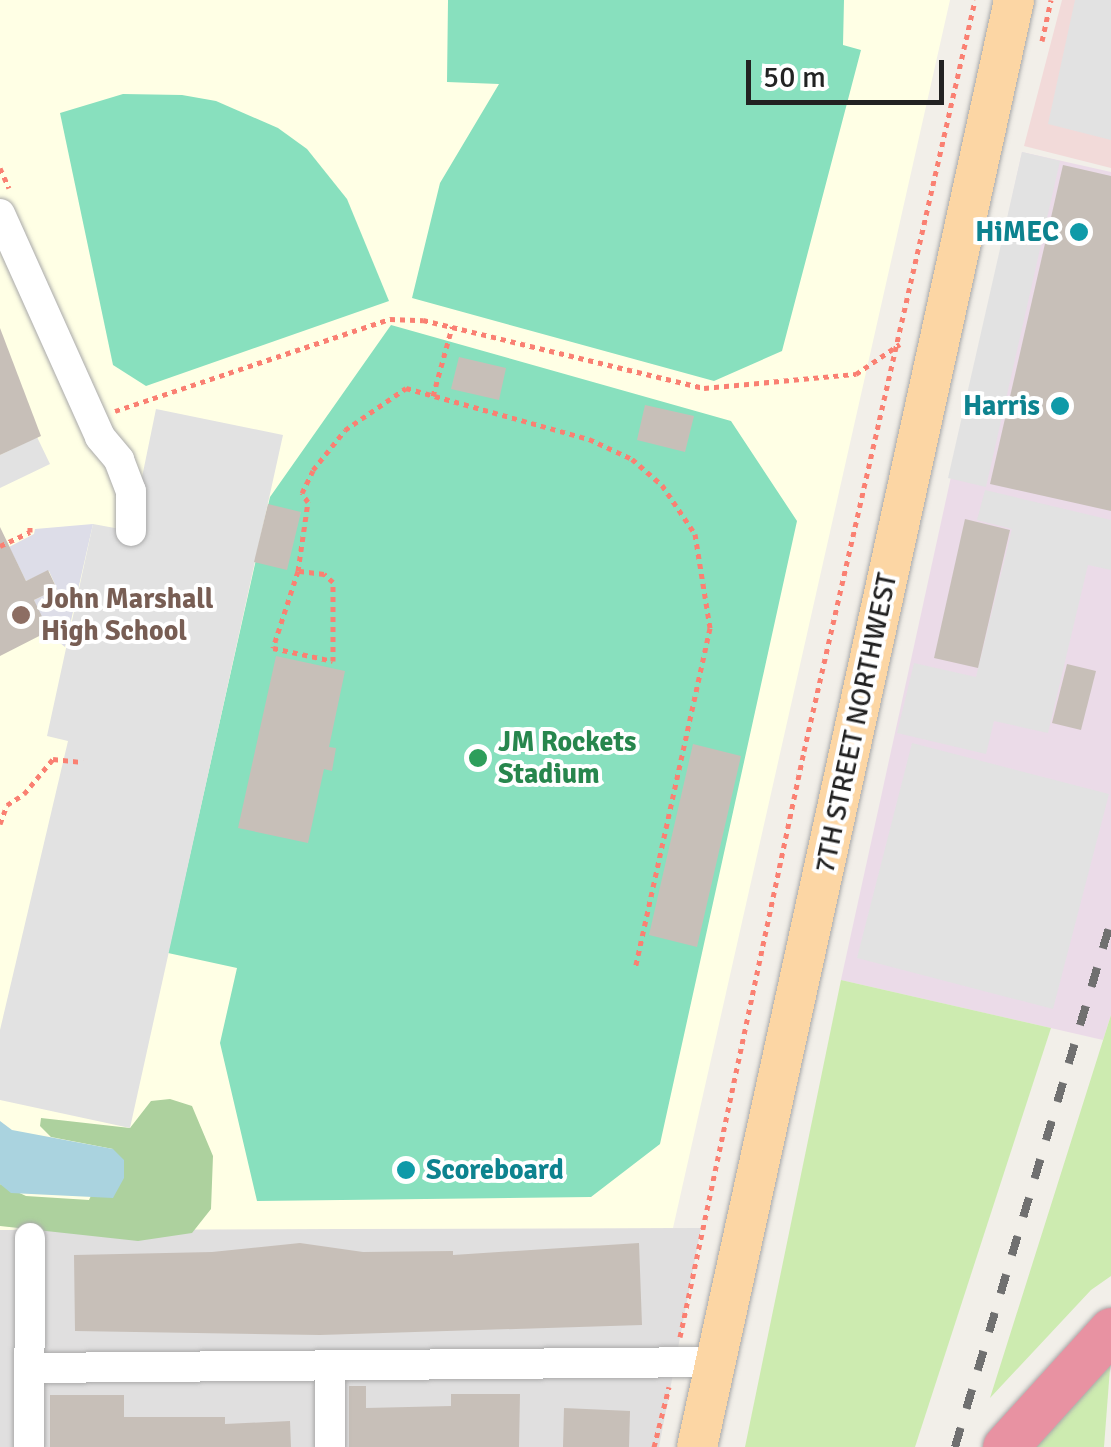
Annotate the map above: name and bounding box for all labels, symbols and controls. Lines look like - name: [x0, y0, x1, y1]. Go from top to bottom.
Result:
- scale bar: [751, 40, 948, 102]
- text: 50 m: [763, 59, 826, 96]
- place label: HiMEC: [975, 215, 1059, 249]
- marker: HiMEC: [1068, 221, 1090, 243]
- place label: Harris: [963, 389, 1040, 423]
- marker: Harris: [1049, 395, 1071, 417]
- street label: 7TH STREET NORTHWEST: [808, 570, 904, 876]
- place label: John Marshall High School: [41, 582, 214, 648]
- marker: John Marshall High School: [10, 604, 32, 626]
- place label: JM Rockets Stadium: [498, 725, 636, 791]
- marker: JM Rockets Stadium: [467, 747, 489, 769]
- place label: Scoreboard: [426, 1153, 564, 1187]
- marker: Scoreboard: [395, 1159, 417, 1181]

